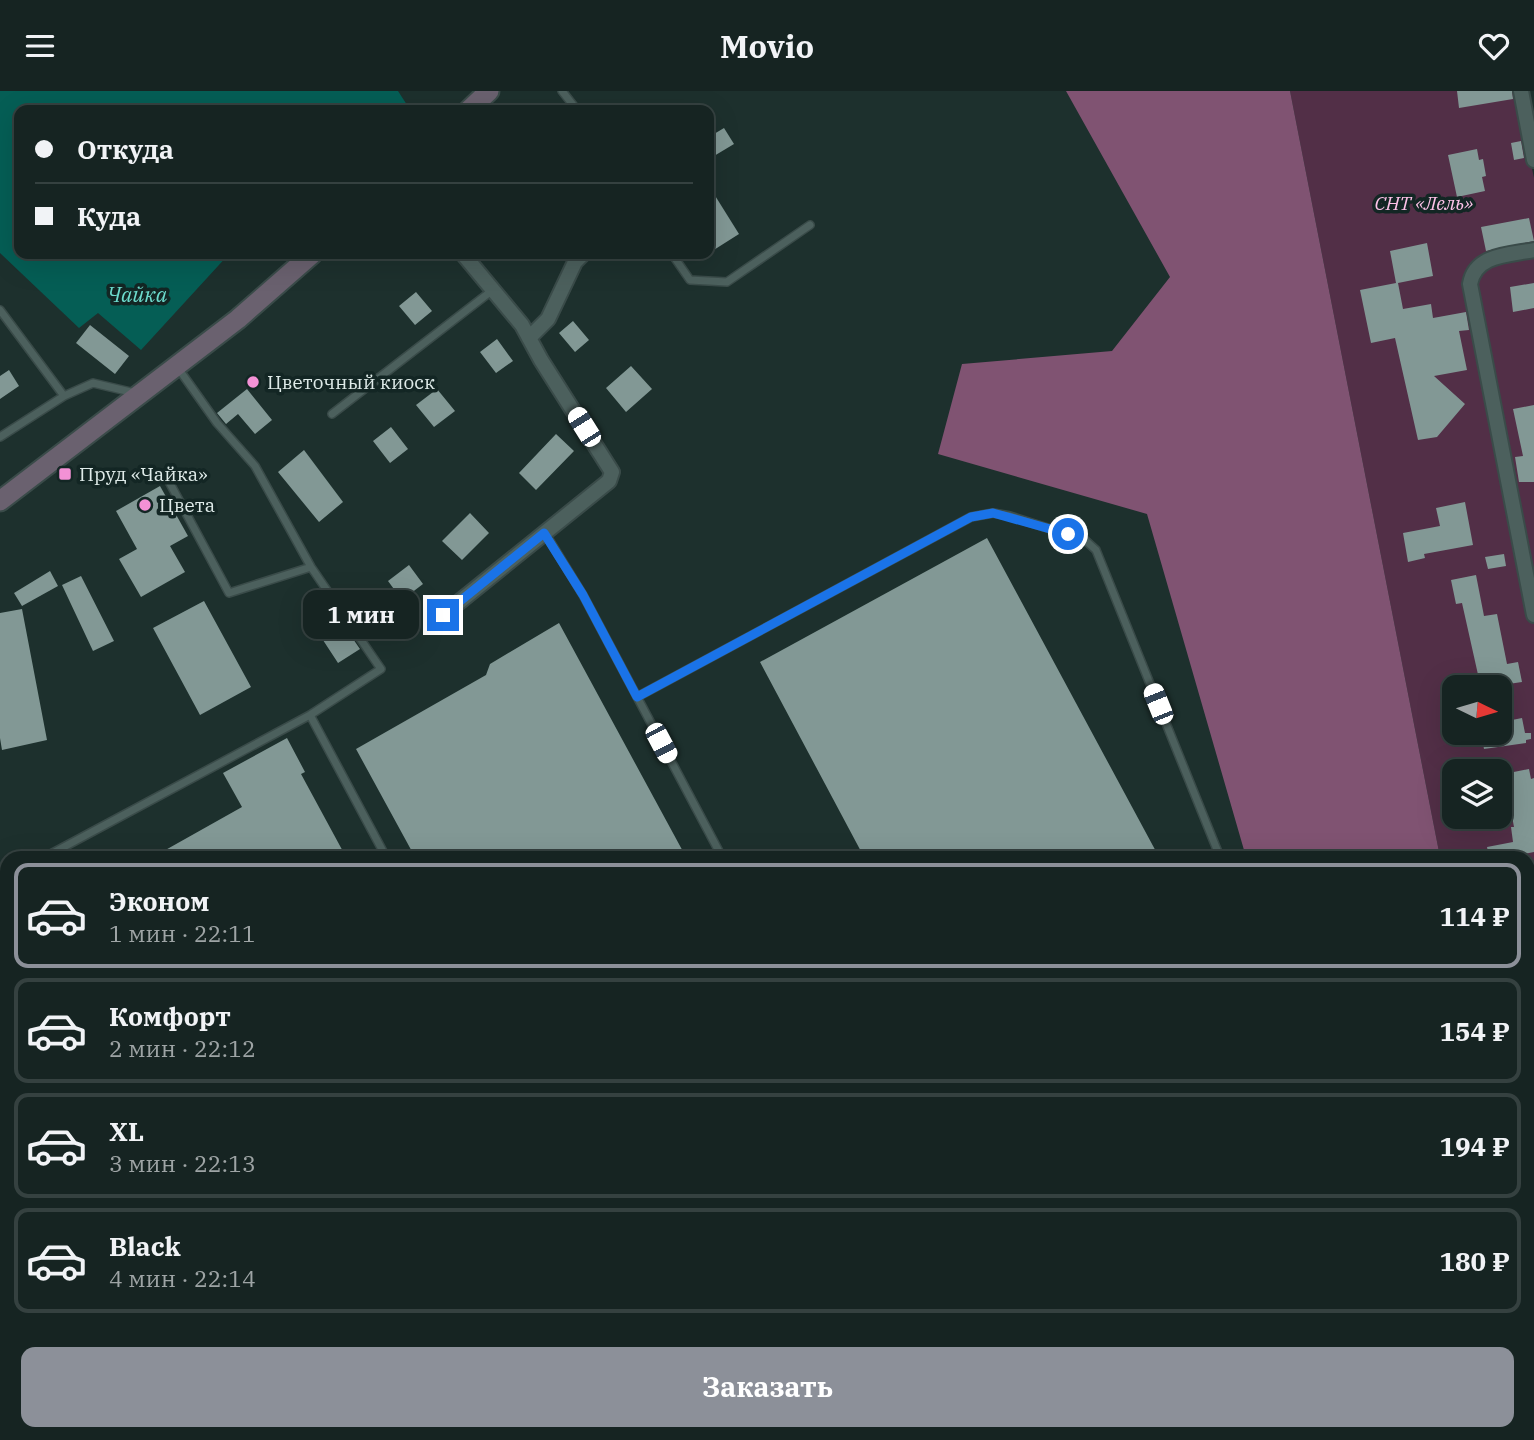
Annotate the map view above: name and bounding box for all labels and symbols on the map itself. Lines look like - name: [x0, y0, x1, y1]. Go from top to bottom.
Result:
- park label: СНТ «Лель»: [1375, 191, 1473, 215]
- water label: Чайка: [107, 280, 168, 308]
- place label: Цветочный киоск: [267, 370, 435, 394]
- marker: Цветочный киоск: [245, 374, 261, 390]
- car: [564, 404, 605, 450]
- place label: Пруд «Чайка»: [79, 462, 208, 486]
- marker: Пруд «Чайка»: [57, 466, 73, 482]
- place label: Цвета: [159, 493, 215, 517]
- marker: Цвета: [137, 497, 153, 513]
- route start: [1052, 518, 1084, 550]
- callout: 1 мин: [303, 591, 418, 639]
- route end: [427, 599, 459, 631]
- north arrow: [1442, 675, 1512, 745]
- car: [1141, 681, 1176, 727]
- car: [642, 720, 681, 766]

